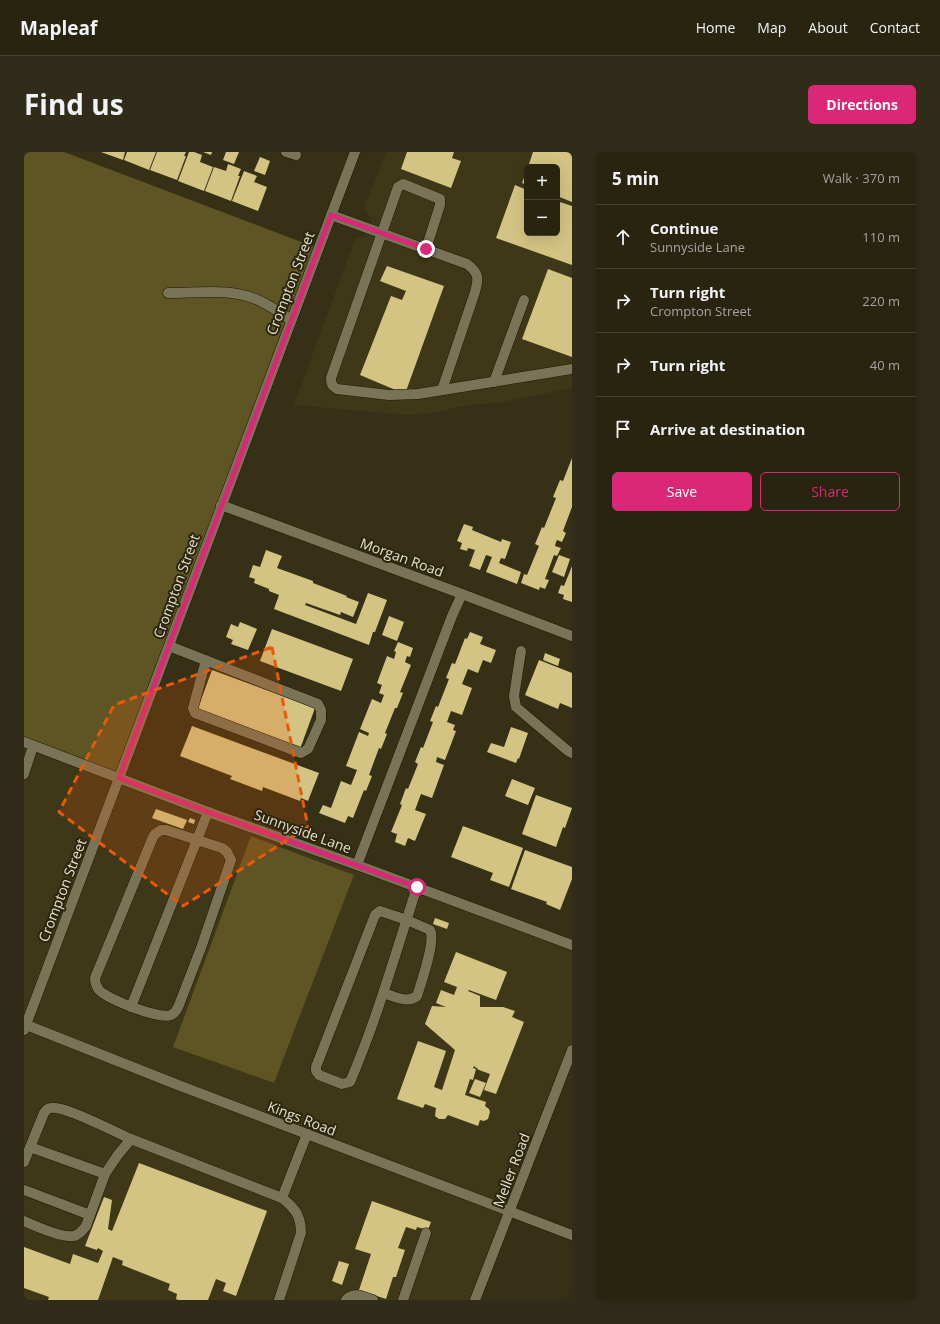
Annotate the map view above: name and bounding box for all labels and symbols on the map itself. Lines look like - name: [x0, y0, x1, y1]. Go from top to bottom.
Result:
- street label: Crompton Street: [262, 229, 318, 337]
- route end: [417, 240, 435, 258]
- street label: Crompton Street: [148, 531, 204, 641]
- street label: Morgan Road: [358, 533, 446, 581]
- street label: Sunnyside Lane: [252, 805, 354, 857]
- street label: Crompton Street: [34, 836, 90, 944]
- route start: [408, 878, 426, 896]
- street label: Kings Road: [265, 1096, 339, 1140]
- street label: Meller Road: [488, 1130, 534, 1210]

